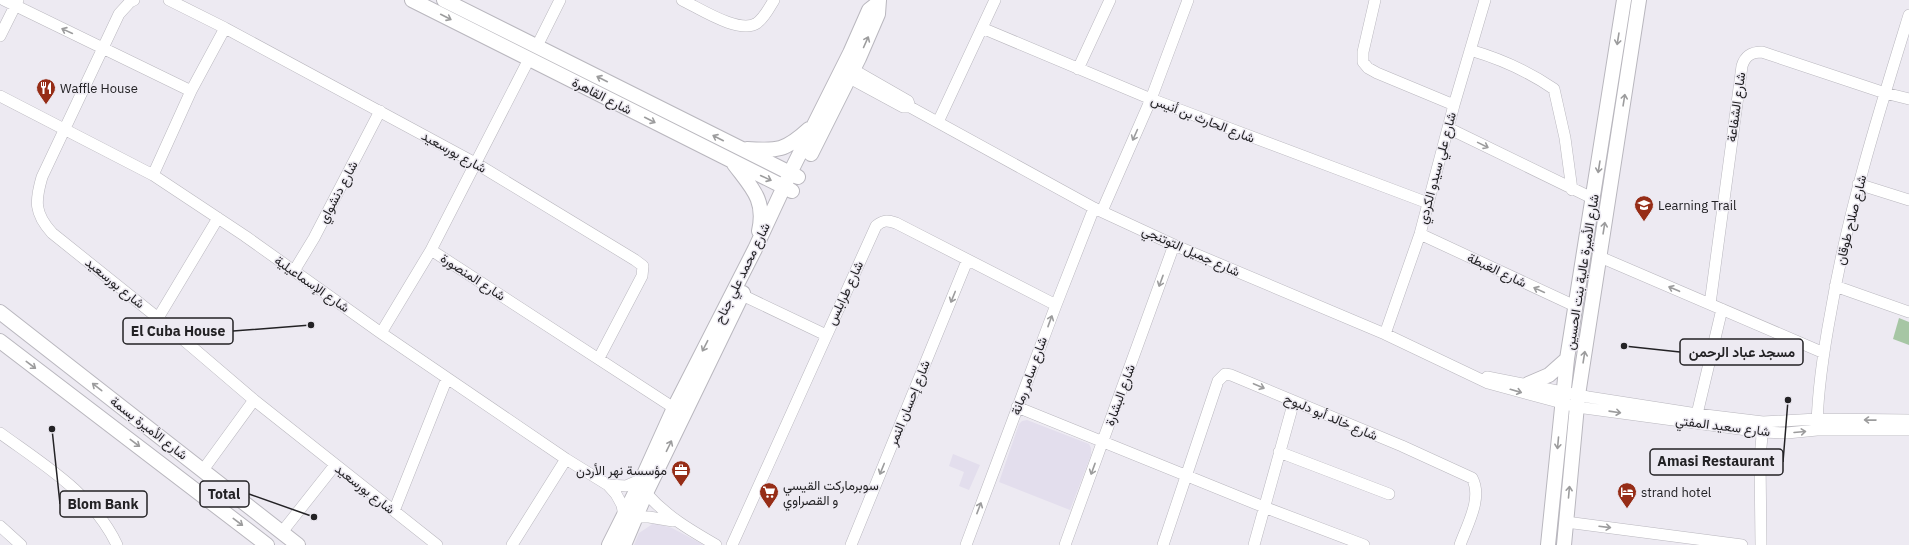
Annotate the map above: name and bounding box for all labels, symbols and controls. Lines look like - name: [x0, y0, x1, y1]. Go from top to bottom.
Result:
- one-way arrow: [440, 14, 452, 22]
- one-way arrow: [61, 27, 73, 34]
- one-way arrow: [1614, 32, 1622, 45]
- one-way arrow: [863, 36, 870, 48]
- street label: شارع الشفاعة: [1723, 71, 1750, 143]
- street label: شارع القاهرة: [569, 74, 635, 119]
- one-way arrow: [596, 75, 608, 82]
- restaurant icon: Waffle House: [35, 77, 57, 105]
- place label: Waffle House: [60, 80, 138, 97]
- street label: شارع الحارث بن أنيس: [1148, 91, 1257, 148]
- one-way arrow: [1620, 94, 1628, 107]
- street label: شارع علي سيدو الكردي: [1414, 110, 1462, 226]
- one-way arrow: [644, 117, 656, 124]
- street label: شارع بورسعيد: [418, 127, 489, 178]
- one-way arrow: [1131, 128, 1138, 140]
- one-way arrow: [712, 134, 724, 141]
- one-way arrow: [1476, 142, 1488, 150]
- street label: شارع دنشواي: [315, 158, 363, 227]
- one-way arrow: [1595, 160, 1603, 173]
- street label: شارع صلاح طوقان: [1832, 173, 1871, 267]
- one-way arrow: [760, 175, 772, 182]
- street label: شارع الأميرة عالية بنت الحسين: [1561, 193, 1604, 351]
- school or university icon: Learning Trail: [1633, 194, 1655, 222]
- place label: Learning Trail: [1658, 197, 1737, 214]
- street label: شارع محمد علي جناح: [710, 220, 776, 327]
- street label: شارع جميل التوتنجي: [1139, 222, 1243, 282]
- one-way arrow: [1600, 222, 1608, 235]
- street label: شارع الغبطة: [1464, 249, 1529, 292]
- street label: شارع المنصورة: [437, 250, 509, 305]
- street label: شارع الإسماعيلية: [271, 252, 353, 317]
- street label: شارع بورسعيد: [81, 254, 148, 313]
- street label: شارع طرابلس: [823, 258, 868, 328]
- one-way arrow: [1156, 275, 1164, 287]
- one-way arrow: [1669, 284, 1681, 292]
- one-way arrow: [1534, 286, 1546, 293]
- one-way arrow: [948, 291, 956, 303]
- one-way arrow: [1046, 316, 1054, 328]
- callout: El Cuba House: [123, 318, 233, 344]
- text: El Cuba House: [131, 322, 225, 340]
- street label: شارع سامر رمانة: [1007, 335, 1052, 418]
- callout: مسجد عباد الرحمن: [1680, 339, 1803, 365]
- one-way arrow: [701, 340, 708, 352]
- text: مسجد عباد الرحمن: [1689, 343, 1796, 361]
- one-way arrow: [1580, 351, 1588, 364]
- street label: شارع إحسان النمر: [884, 358, 935, 450]
- one-way arrow: [25, 360, 36, 369]
- street label: شارع البشارة: [1101, 362, 1140, 428]
- one-way arrow: [91, 383, 102, 392]
- one-way arrow: [1252, 383, 1264, 390]
- one-way arrow: [1509, 388, 1522, 395]
- street label: شارع خالد أبو دلبوح: [1281, 390, 1380, 445]
- street label: شارع الأميرة بسمة: [106, 392, 191, 464]
- one-way arrow: [1608, 409, 1621, 416]
- street label: شارع سعيد المفتي: [1674, 412, 1771, 442]
- one-way arrow: [1864, 416, 1877, 424]
- one-way arrow: [1793, 428, 1806, 435]
- one-way arrow: [1555, 436, 1562, 449]
- one-way arrow: [129, 439, 140, 447]
- one-way arrow: [666, 440, 673, 452]
- callout: Amasi Restaurant: [1650, 449, 1783, 475]
- text: Amasi Restaurant: [1657, 452, 1775, 470]
- office icon: مؤسسة نهر الأردن: [670, 459, 692, 487]
- street label: شارع بورسعيد: [331, 460, 398, 519]
- place label: مؤسسة نهر الأردن: [576, 462, 667, 479]
- one-way arrow: [878, 463, 886, 475]
- one-way arrow: [1089, 463, 1097, 475]
- place label: سوبرماركت القيسي و القصراوي: [783, 477, 879, 511]
- callout: Total: [200, 481, 249, 507]
- supermarket icon: سوبرماركت القيسي و القصراوي: [758, 481, 780, 509]
- hotel icon: strand hotel: [1616, 481, 1638, 509]
- place label: strand hotel: [1641, 484, 1712, 501]
- text: Total: [208, 485, 240, 503]
- one-way arrow: [1565, 486, 1572, 499]
- callout: Blom Bank: [60, 491, 147, 517]
- text: Blom Bank: [67, 495, 139, 513]
- one-way arrow: [976, 503, 984, 515]
- one-way arrow: [232, 518, 243, 526]
- one-way arrow: [1598, 524, 1611, 531]

